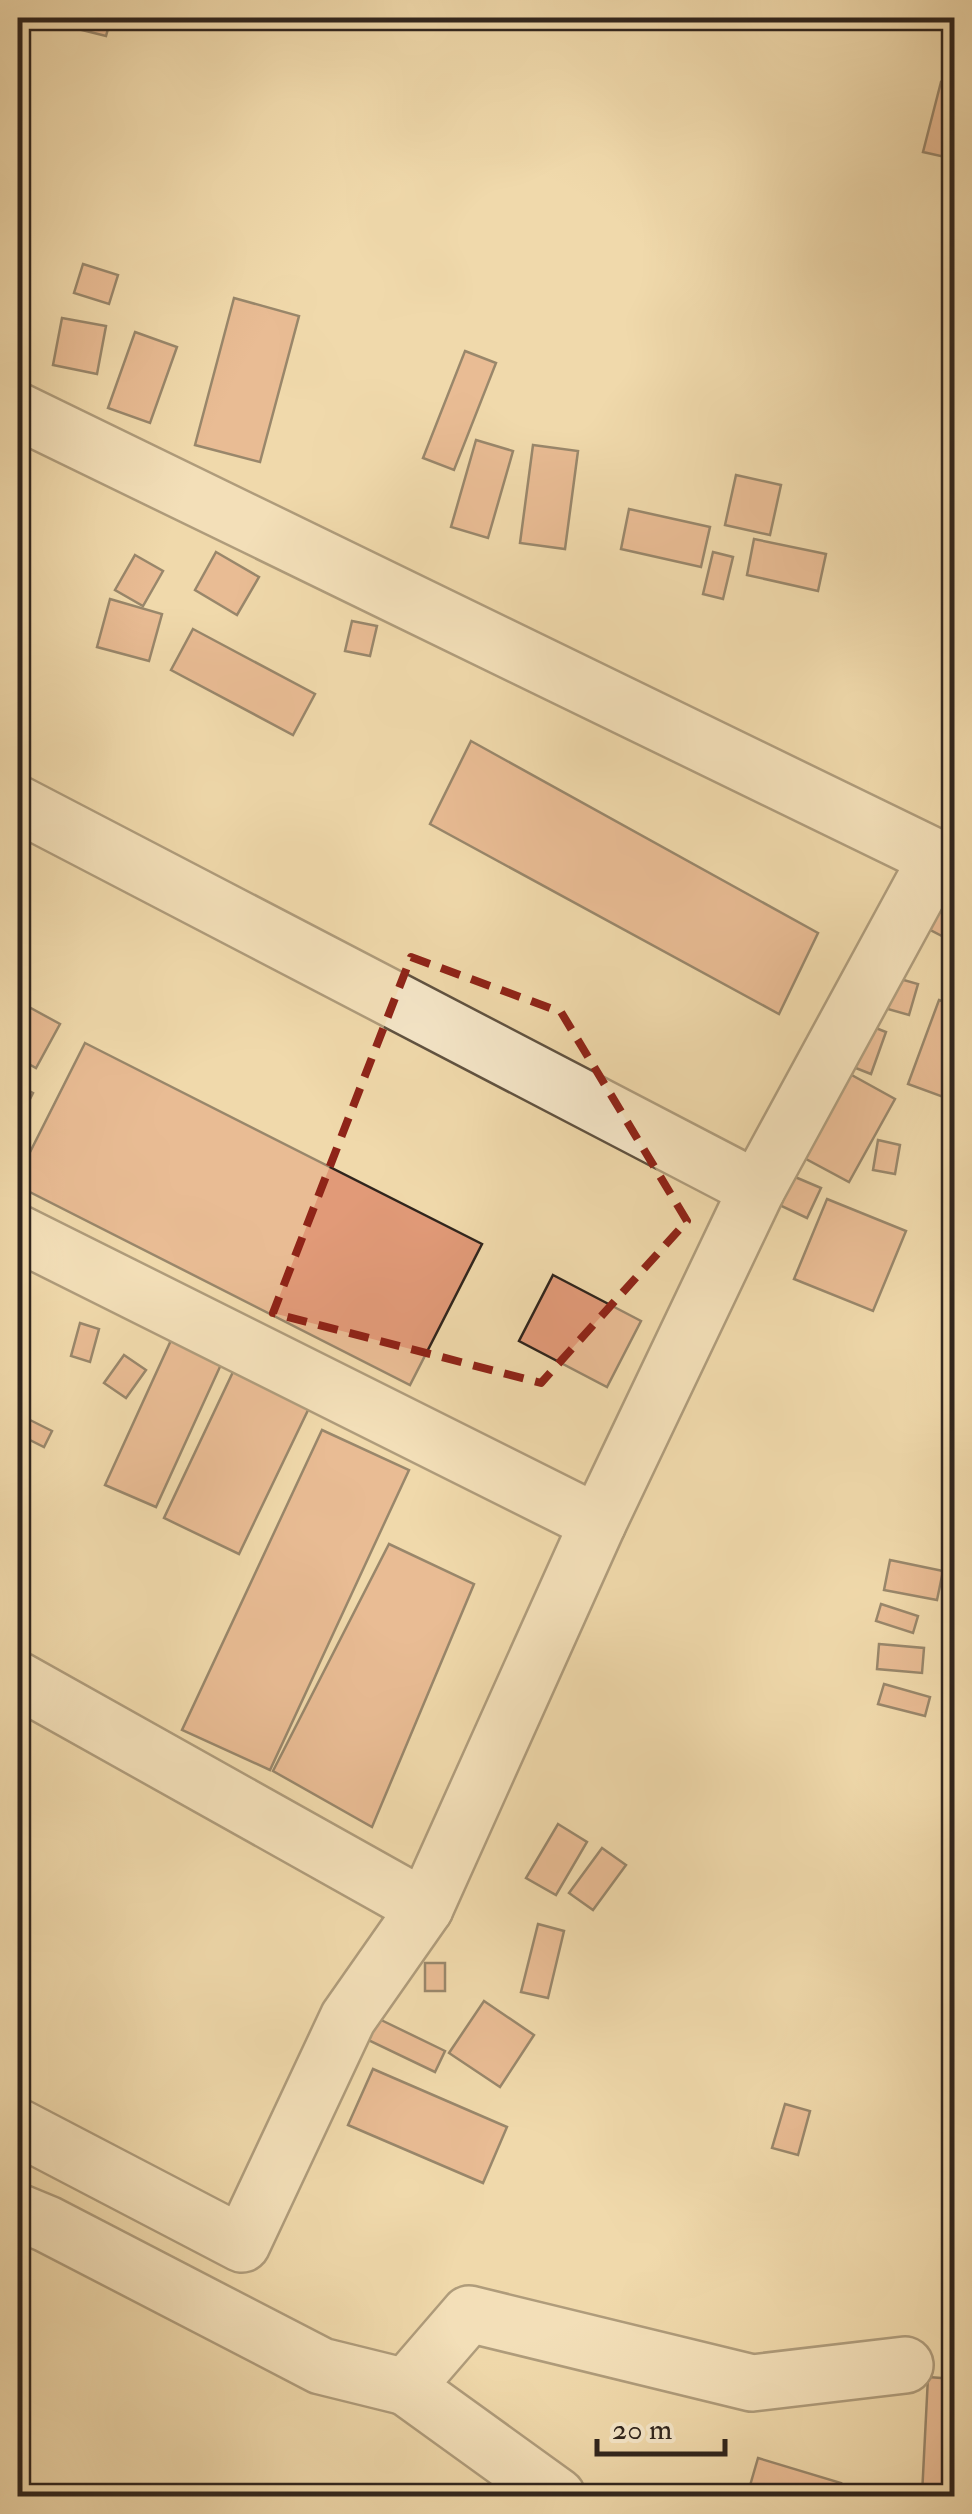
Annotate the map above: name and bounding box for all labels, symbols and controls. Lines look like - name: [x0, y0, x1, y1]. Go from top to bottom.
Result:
- scale bar: [597, 2394, 724, 2456]
- text: 20 m: [612, 2411, 672, 2448]

